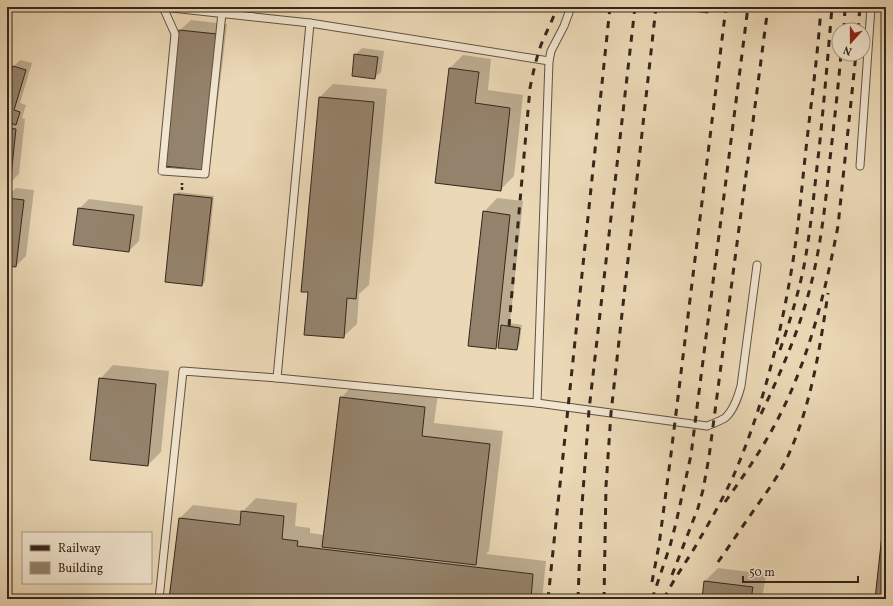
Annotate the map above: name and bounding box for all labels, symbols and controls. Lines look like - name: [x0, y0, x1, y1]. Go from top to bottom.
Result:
- north arrow: [831, 22, 871, 62]
- text: N: [842, 42, 854, 58]
- legend: [22, 532, 152, 584]
- text: Railway: [58, 541, 101, 557]
- scale bar: [743, 558, 858, 584]
- text: Building: [58, 561, 103, 577]
- text: 50 m: [749, 565, 775, 581]

